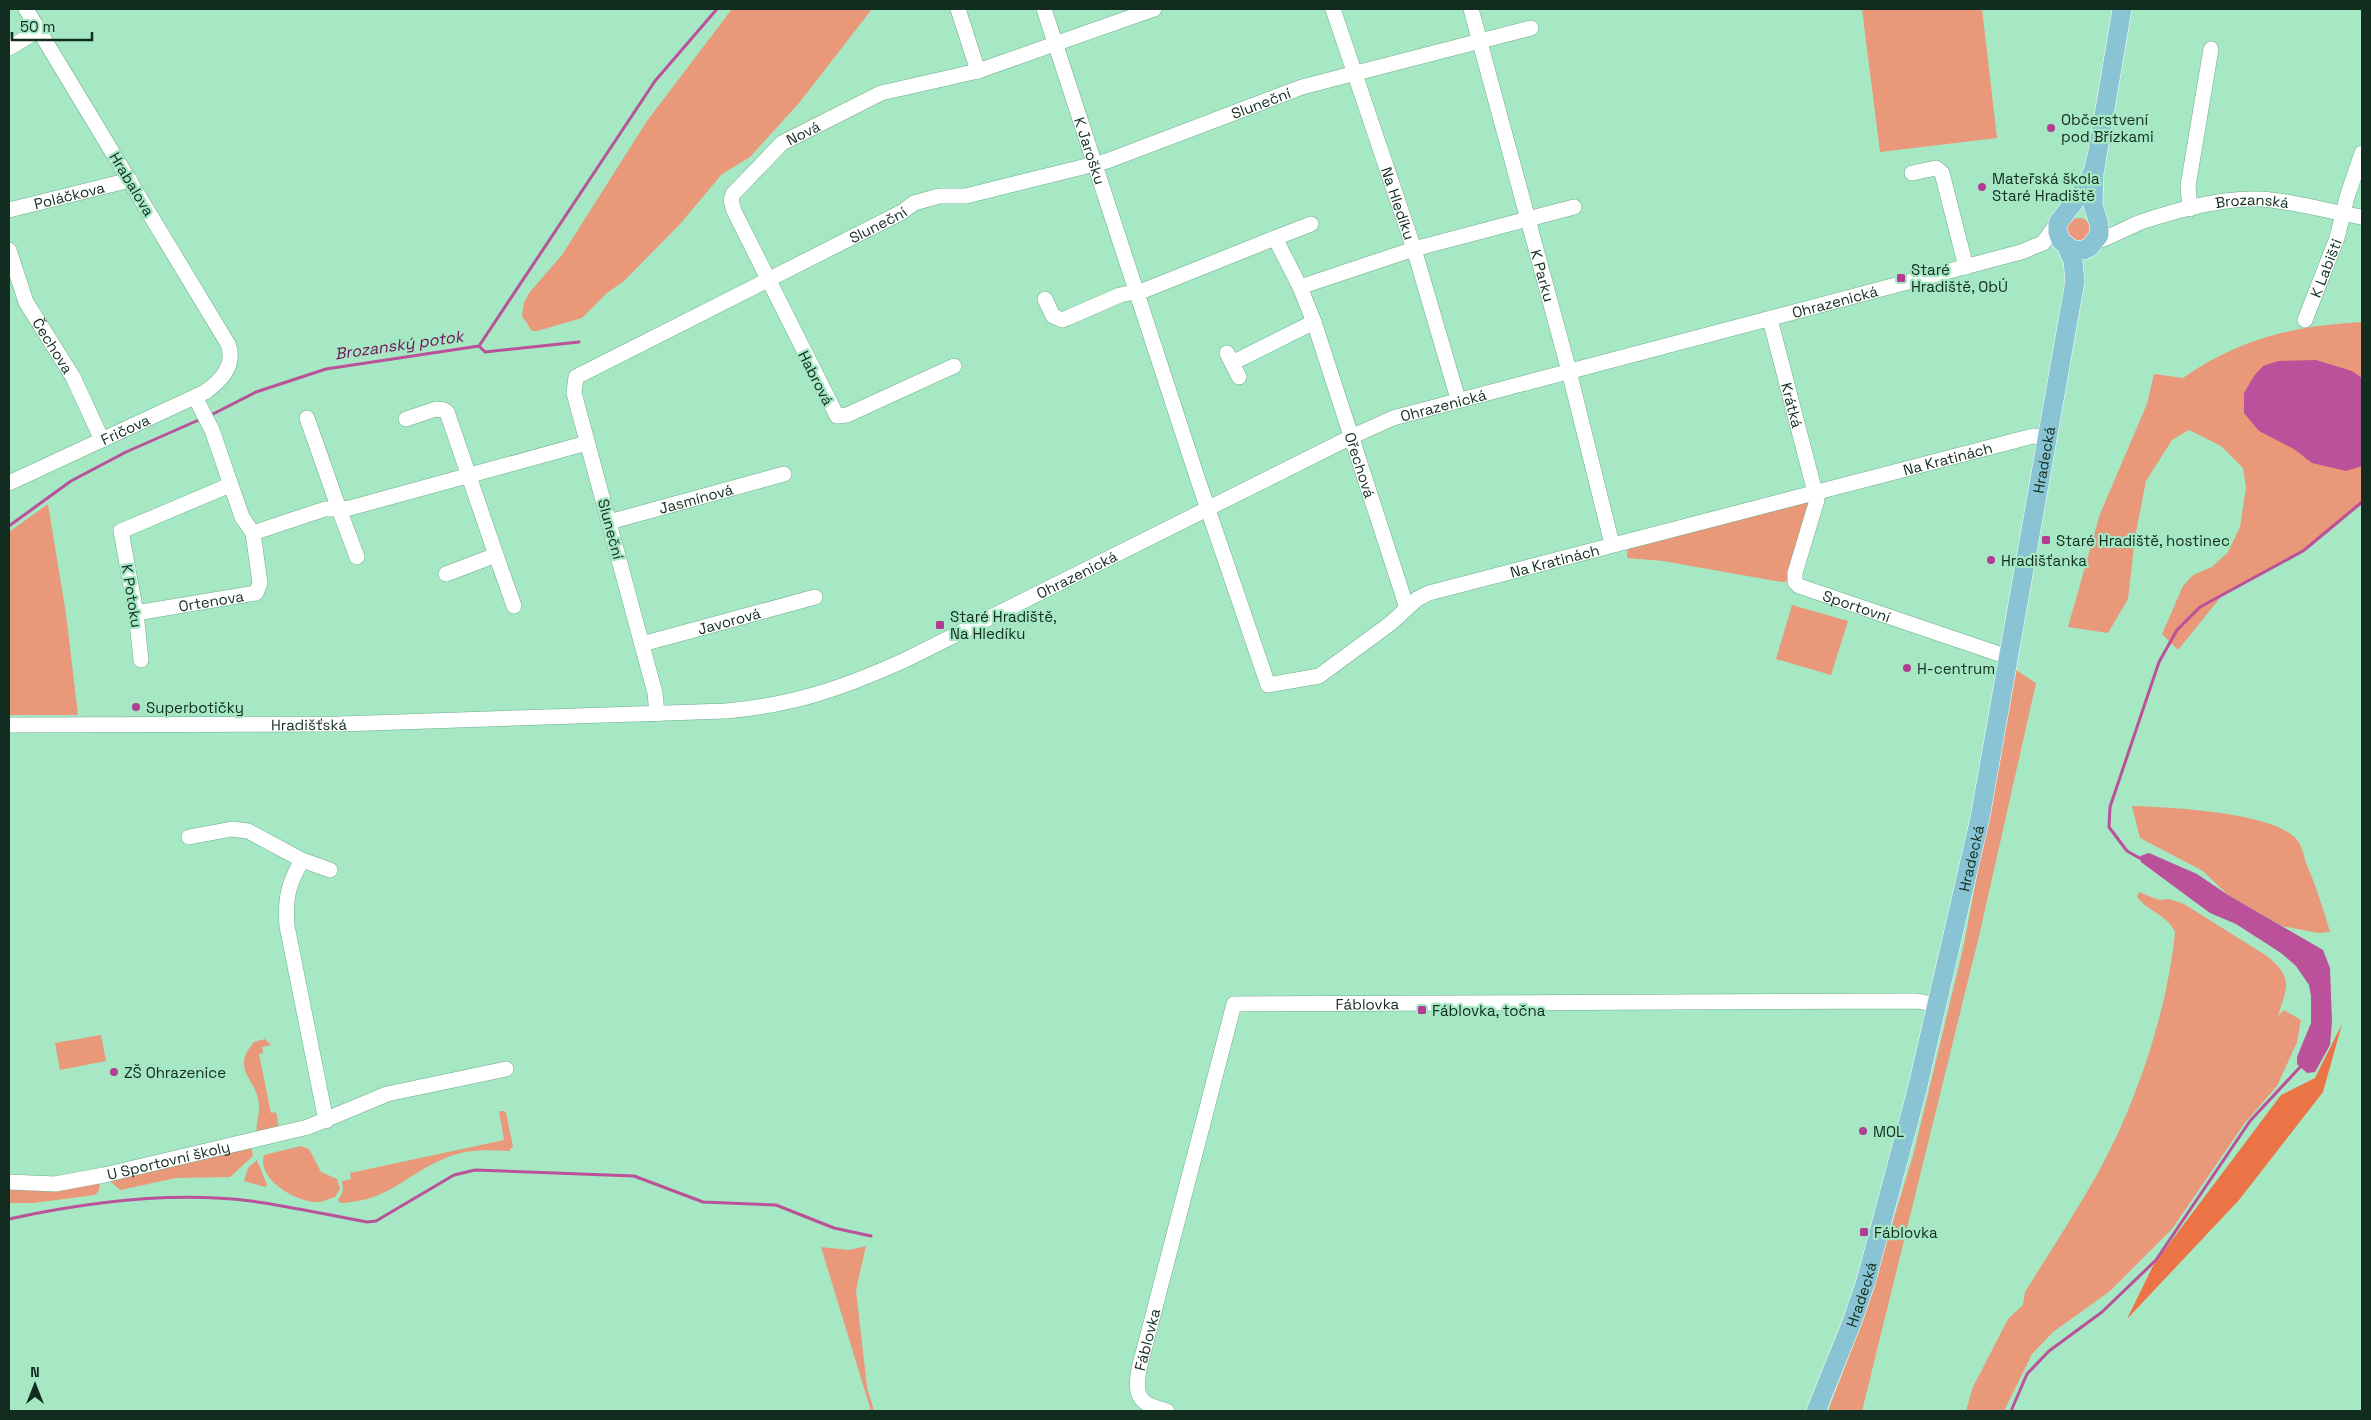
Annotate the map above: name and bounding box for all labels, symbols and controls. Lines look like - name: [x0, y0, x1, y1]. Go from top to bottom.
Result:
- scale bar: [12, 10, 92, 42]
- text: 50 m: [20, 17, 55, 36]
- street label: Sluneční: [1228, 83, 1293, 123]
- place label: Občerstvení pod Břízkami: [2061, 110, 2154, 146]
- street label: K Jarošku: [1070, 114, 1110, 187]
- street label: Nová: [783, 116, 823, 149]
- marker: Občerstvení pod Břízkami: [2045, 122, 2057, 134]
- street label: Hrabalova: [106, 149, 159, 220]
- street label: Na Hledíku: [1377, 164, 1420, 242]
- place label: Mateřská škola Staré Hradiště: [1992, 169, 2100, 205]
- street label: Poláčkova: [32, 177, 107, 213]
- marker: Mateřská škola Staré Hradiště: [1976, 181, 1988, 193]
- street label: Brozanská: [2214, 189, 2291, 212]
- street label: Sluneční: [846, 202, 911, 247]
- street label: K Labišti: [2305, 236, 2345, 300]
- street label: K Parku: [1527, 247, 1559, 304]
- place label: Staré Hradiště, ObÚ: [1911, 260, 2008, 296]
- marker: Staré Hradiště, ObÚ: [1895, 272, 1907, 284]
- street label: Ohrazenická: [1790, 281, 1880, 322]
- street label: Čechova: [29, 314, 78, 377]
- water label: Brozanský potok: [333, 325, 467, 364]
- street label: Habrová: [794, 347, 838, 409]
- street label: Krátká: [1777, 380, 1807, 430]
- street label: Ohrazenická: [1398, 384, 1489, 425]
- street label: Fričova: [98, 409, 153, 449]
- street label: Hradecká: [2028, 424, 2059, 495]
- street label: Ořechová: [1341, 430, 1380, 501]
- street label: Na Kratinách: [1901, 437, 1994, 479]
- street label: Jasmínová: [656, 479, 735, 517]
- street label: Sluneční: [594, 497, 628, 562]
- place label: Staré Hradiště, hostinec: [2056, 531, 2230, 550]
- marker: Staré Hradiště, hostinec: [2040, 534, 2052, 546]
- street label: Na Kratinách: [1508, 540, 1601, 581]
- street label: Ohrazenická: [1033, 546, 1120, 602]
- place label: Hradišťanka: [2001, 551, 2087, 570]
- marker: Hradišťanka: [1985, 554, 1997, 566]
- street label: K Potoku: [118, 563, 146, 629]
- street label: Sportovní: [1820, 585, 1894, 626]
- street label: Ortenova: [177, 586, 245, 615]
- street label: Javorová: [695, 603, 763, 638]
- place label: Staré Hradiště, Na Hledíku: [950, 607, 1057, 643]
- marker: Staré Hradiště, Na Hledíku: [934, 619, 946, 631]
- place label: H-centrum: [1917, 659, 1995, 678]
- marker: H-centrum: [1901, 662, 1913, 674]
- place label: Superbotičky: [146, 698, 244, 717]
- marker: Superbotičky: [130, 701, 142, 713]
- street label: Hradišťská: [271, 714, 348, 734]
- street label: Hradecká: [1954, 823, 1988, 893]
- street label: Fáblovka: [1336, 994, 1400, 1013]
- place label: Fáblovka, točna: [1432, 1001, 1546, 1020]
- marker: Fáblovka, točna: [1416, 1004, 1428, 1016]
- place label: ZŠ Ohrazenice: [124, 1063, 226, 1082]
- marker: ZŠ Ohrazenice: [108, 1066, 120, 1078]
- place label: MOL: [1873, 1122, 1904, 1141]
- marker: MOL: [1857, 1125, 1869, 1137]
- street label: U Sportovní školy: [105, 1136, 232, 1184]
- place label: Fáblovka: [1874, 1223, 1938, 1242]
- marker: Fáblovka: [1858, 1226, 1870, 1238]
- street label: Hradecká: [1841, 1259, 1880, 1330]
- street label: Fáblovka: [1129, 1306, 1164, 1373]
- north arrow: [10, 1360, 60, 1410]
- text: N: [30, 1363, 40, 1381]

